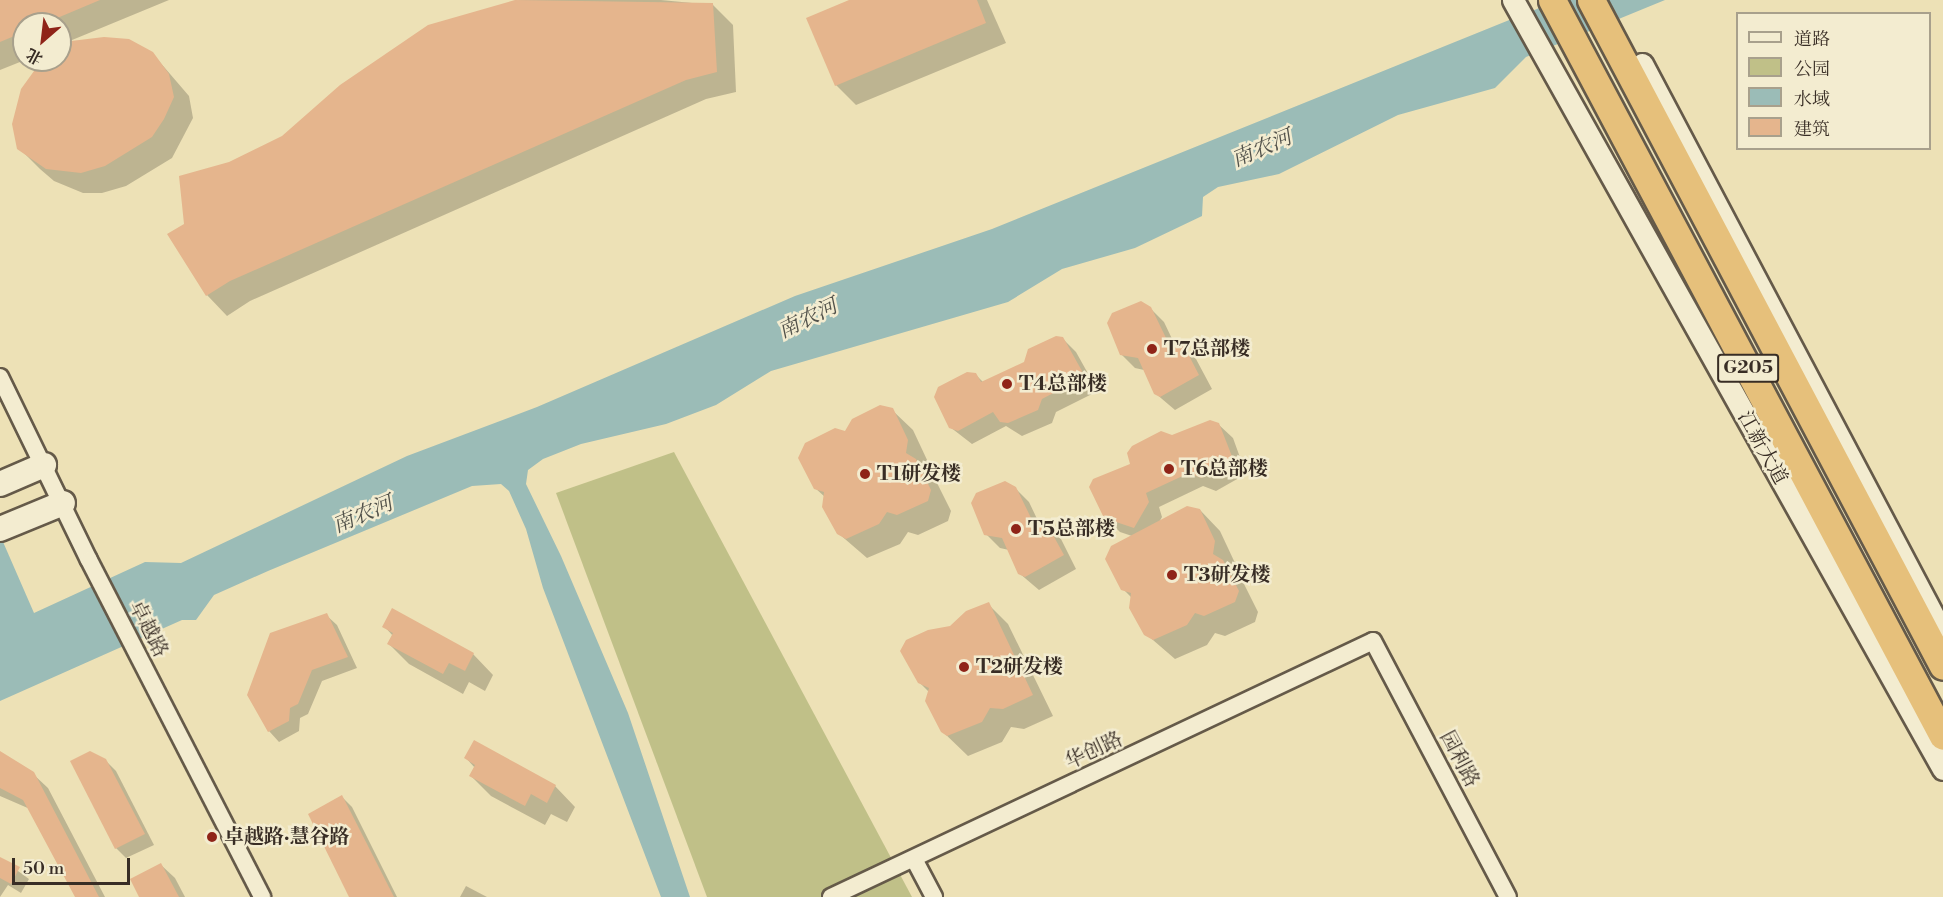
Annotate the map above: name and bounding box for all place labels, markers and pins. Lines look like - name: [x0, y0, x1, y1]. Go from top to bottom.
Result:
- place label: T7总部楼: [1164, 337, 1250, 361]
- marker: T7总部楼: [1145, 342, 1159, 356]
- place label: T4总部楼: [1019, 372, 1107, 396]
- marker: T4总部楼: [1000, 377, 1014, 391]
- place label: T6总部楼: [1181, 457, 1268, 481]
- place label: T1研发楼: [877, 462, 961, 486]
- marker: T6总部楼: [1162, 462, 1176, 476]
- marker: T1研发楼: [858, 467, 872, 481]
- place label: T5总部楼: [1028, 517, 1115, 541]
- marker: T5总部楼: [1009, 522, 1023, 536]
- place label: T3研发楼: [1184, 563, 1271, 587]
- marker: T3研发楼: [1165, 568, 1179, 582]
- place label: T2研发楼: [976, 655, 1063, 679]
- marker: T2研发楼: [957, 660, 971, 674]
- place label: 卓越路·慧谷路: [224, 825, 349, 849]
- marker: 卓越路·慧谷路: [205, 830, 219, 844]

